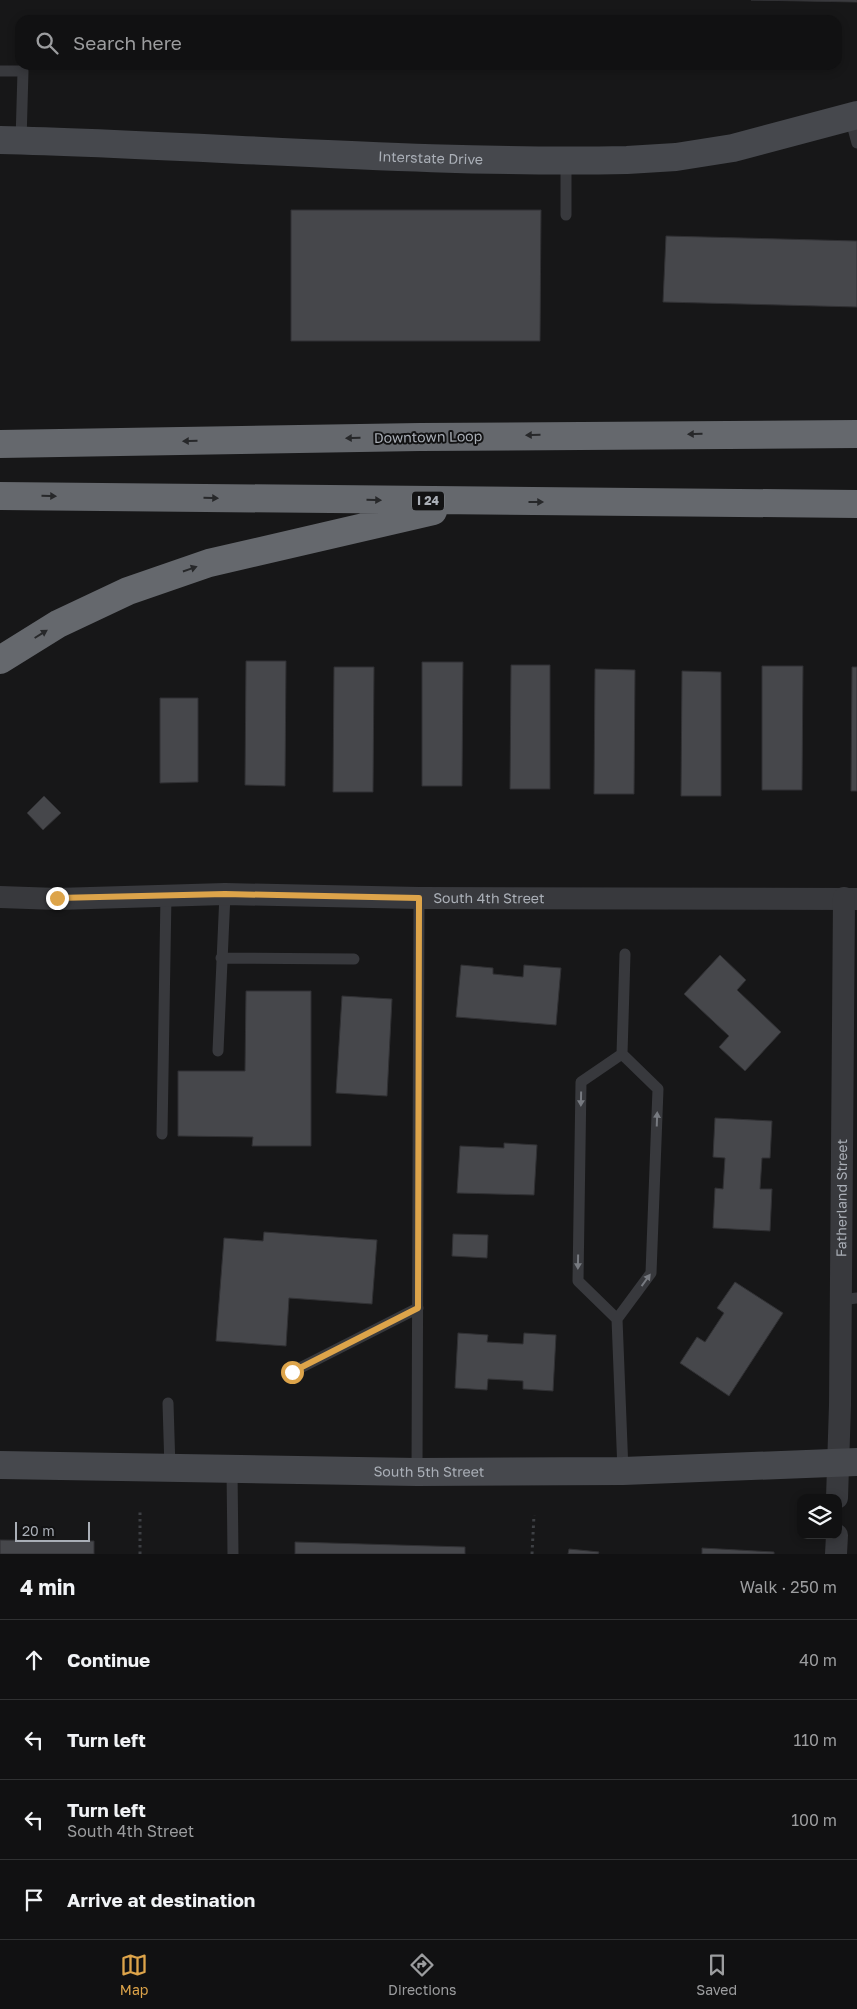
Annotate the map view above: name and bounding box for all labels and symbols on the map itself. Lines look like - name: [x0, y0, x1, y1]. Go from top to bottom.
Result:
- street label: Interstate Drive: [378, 147, 483, 168]
- street label: Downtown Loop: [374, 427, 482, 446]
- one-way arrow: [687, 430, 703, 438]
- one-way arrow: [525, 432, 541, 440]
- one-way arrow: [345, 434, 361, 442]
- one-way arrow: [182, 437, 198, 445]
- one-way arrow: [41, 492, 57, 500]
- road number: I 24: [412, 492, 444, 511]
- one-way arrow: [203, 494, 219, 502]
- one-way arrow: [366, 496, 382, 504]
- one-way arrow: [528, 498, 544, 506]
- one-way arrow: [183, 565, 198, 573]
- one-way arrow: [35, 629, 48, 639]
- route end: [46, 887, 69, 910]
- street label: South 4th Street: [433, 889, 545, 906]
- one-way arrow: [577, 1091, 585, 1107]
- one-way arrow: [654, 1111, 662, 1127]
- street label: Fatherland Street: [832, 1139, 850, 1257]
- one-way arrow: [574, 1254, 582, 1270]
- one-way arrow: [641, 1273, 651, 1287]
- route start: [281, 1361, 304, 1384]
- street label: South 5th Street: [373, 1462, 484, 1480]
- scale bar: [15, 1519, 90, 1542]

